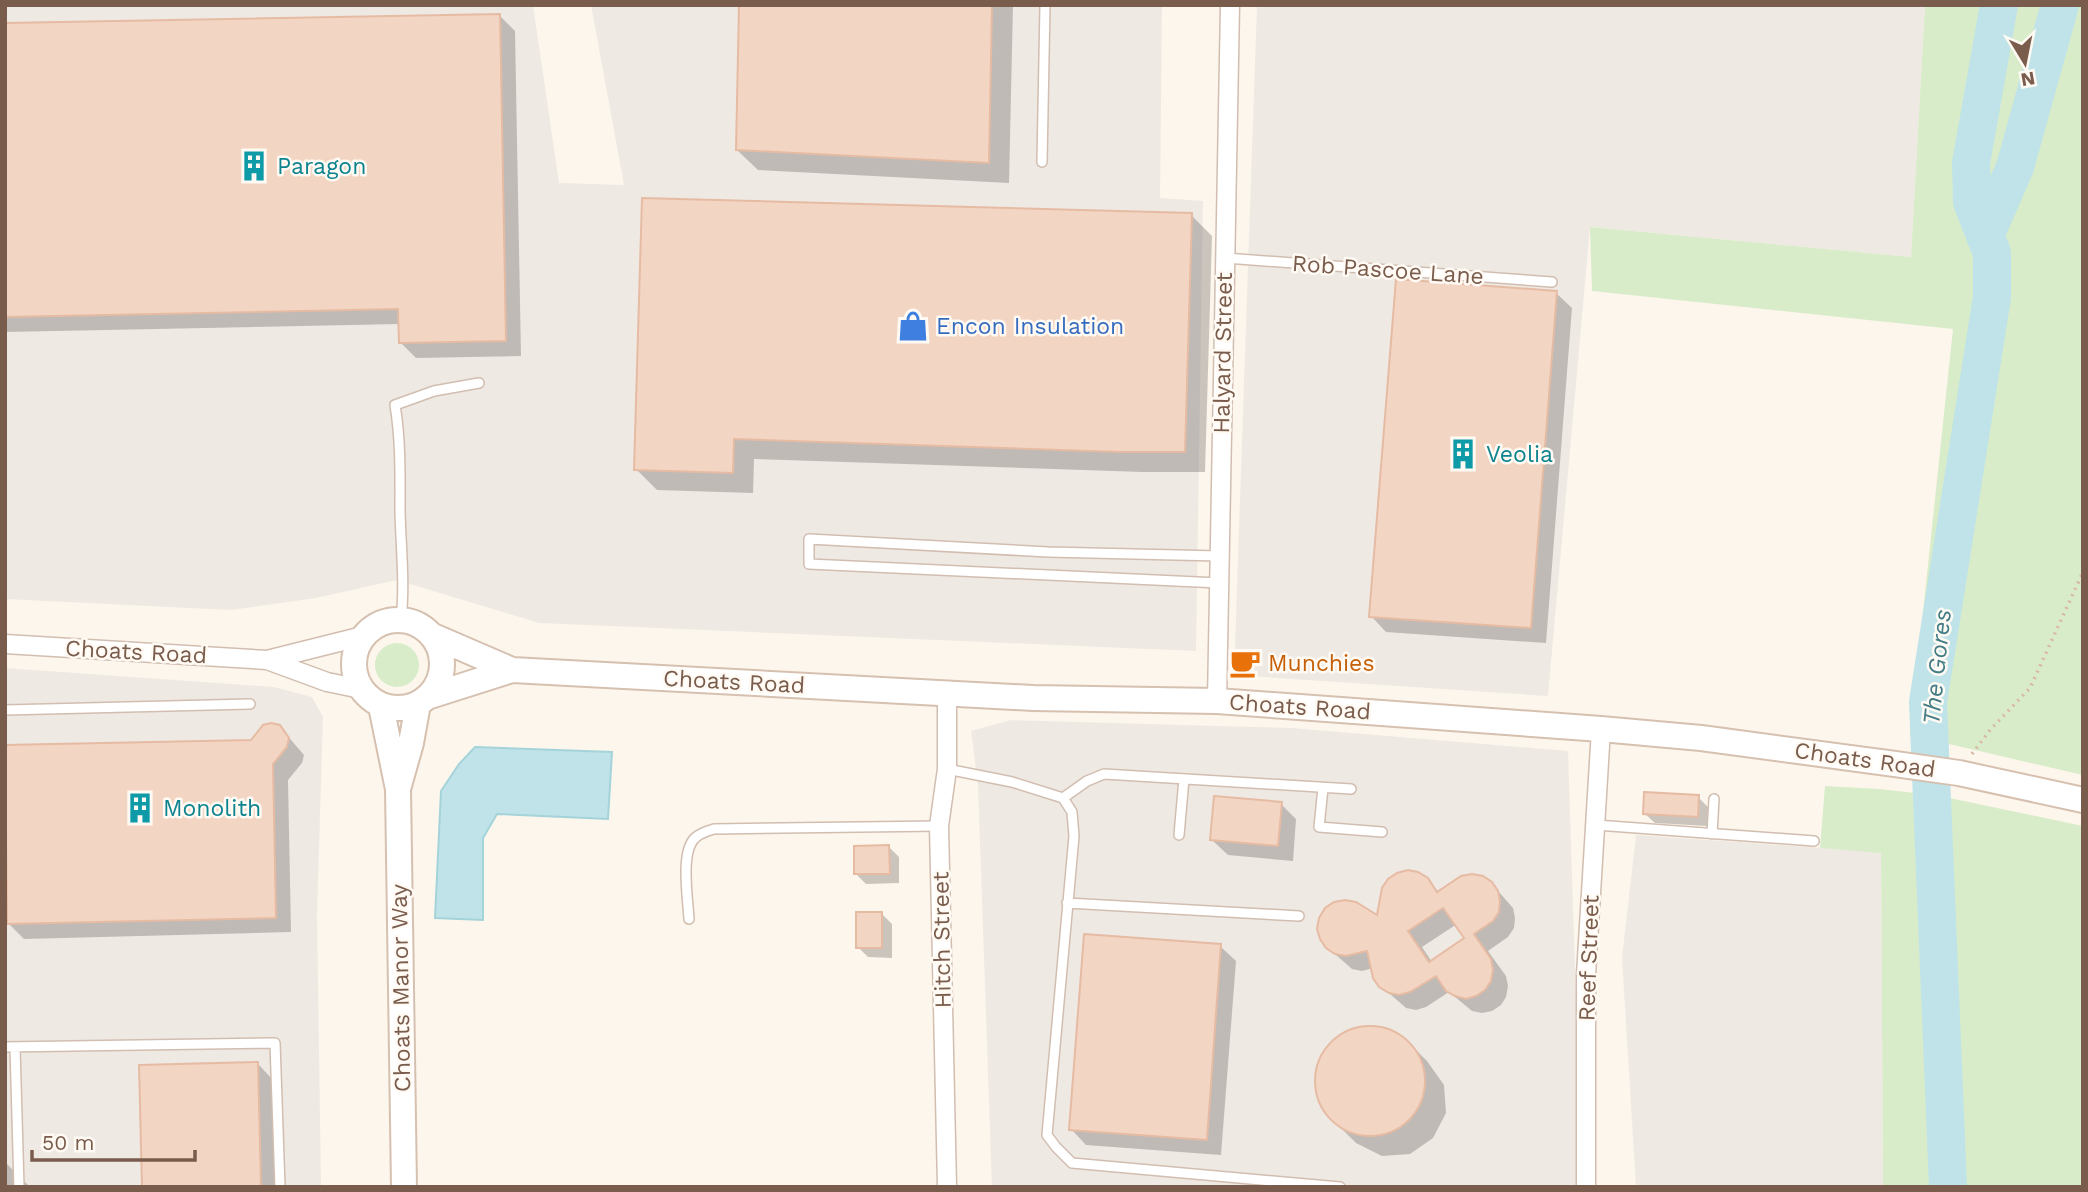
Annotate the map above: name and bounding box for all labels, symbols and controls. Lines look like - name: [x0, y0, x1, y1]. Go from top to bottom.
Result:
- north arrow: [1990, 28, 2060, 98]
- text: N: [2019, 67, 2037, 92]
- building icon: Paragon: [237, 149, 271, 183]
- place label: Paragon: [277, 153, 366, 180]
- street label: Rob Pascoe Lane: [1291, 250, 1485, 290]
- street label: Halyard Street: [1208, 272, 1238, 434]
- shop icon: Encon Insulation: [896, 309, 930, 343]
- place label: Encon Insulation: [936, 313, 1124, 340]
- building icon: Veolia: [1446, 437, 1480, 471]
- place label: Veolia: [1486, 441, 1553, 468]
- water label: The Gores: [1917, 608, 1957, 726]
- street label: Choats Road: [64, 635, 208, 669]
- cafe icon: Munchies: [1228, 646, 1262, 680]
- place label: Munchies: [1268, 650, 1375, 677]
- street label: Choats Road: [662, 665, 806, 699]
- street label: Choats Road: [1228, 689, 1372, 725]
- street label: Choats Road: [1793, 737, 1937, 783]
- building icon: Monolith: [123, 791, 157, 825]
- place label: Monolith: [163, 795, 261, 822]
- street label: Hitch Street: [927, 871, 957, 1009]
- street label: Choats Manor Way: [386, 884, 416, 1092]
- street label: Reef Street: [1573, 894, 1605, 1022]
- scale bar: [32, 1118, 194, 1162]
- text: 50 m: [42, 1130, 94, 1155]

